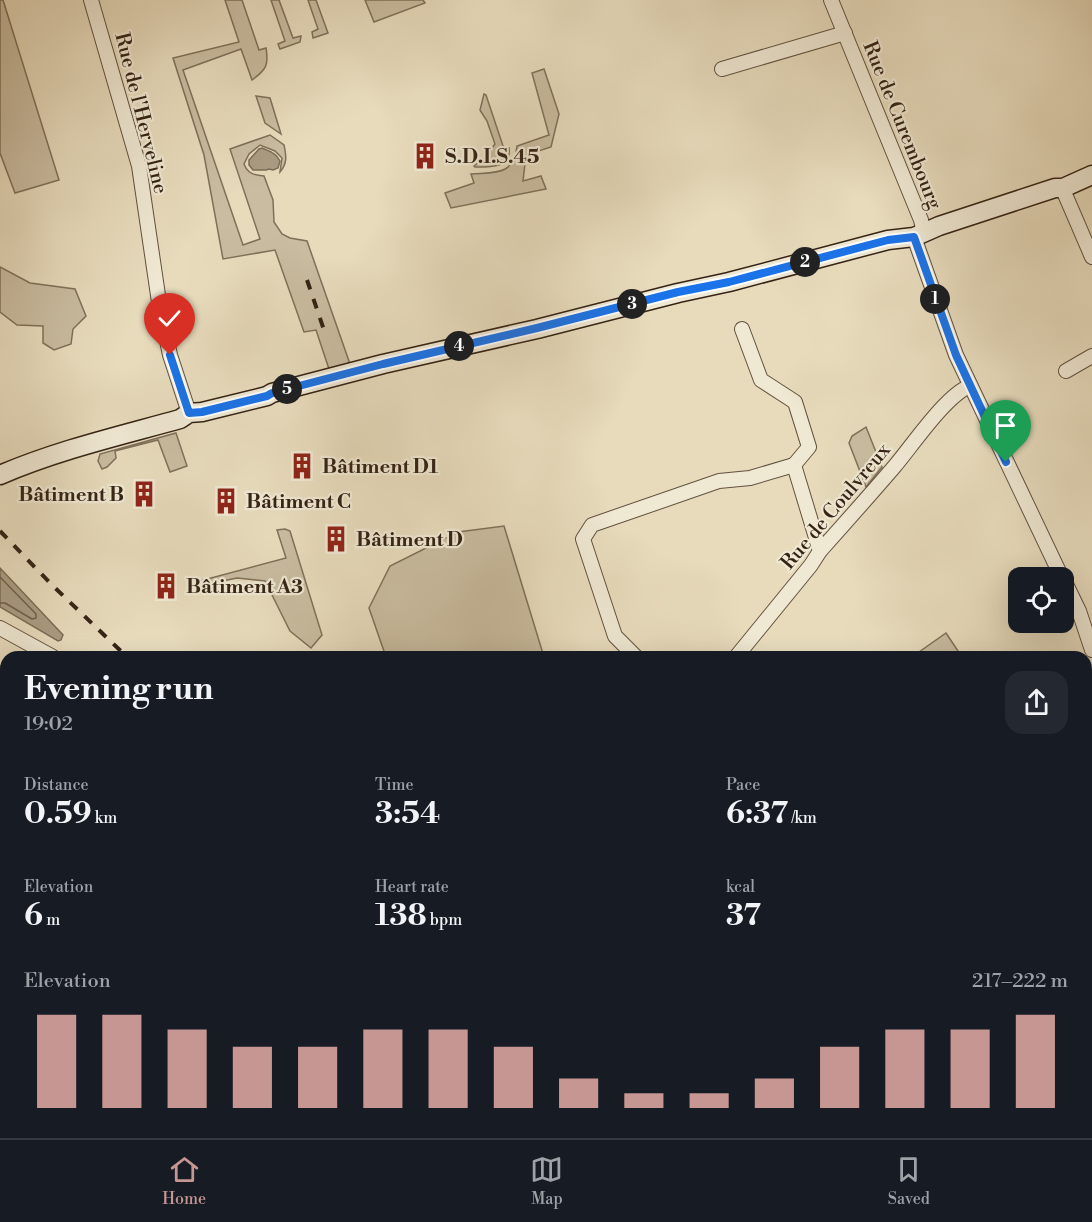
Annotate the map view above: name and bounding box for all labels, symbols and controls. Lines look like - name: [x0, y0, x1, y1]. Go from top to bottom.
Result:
- street label: Rue de l'Herveline: [108, 30, 173, 197]
- street label: Rue de Curembourg: [856, 38, 947, 214]
- building icon: S.D.I.S.45: [410, 141, 440, 171]
- place label: S.D.I.S.45: [445, 145, 539, 170]
- pin: 2: [790, 247, 820, 277]
- text: 2: [800, 252, 810, 272]
- pin: 1: [920, 284, 950, 314]
- pin: 3: [617, 289, 647, 319]
- text: 1: [931, 289, 939, 309]
- pin: [144, 293, 195, 355]
- text: 3: [627, 294, 637, 314]
- icon: check: [153, 302, 186, 335]
- pin: 4: [444, 331, 474, 361]
- text: 4: [454, 336, 464, 356]
- pin: 5: [272, 374, 302, 404]
- text: 5: [282, 379, 292, 399]
- pin: [980, 400, 1031, 462]
- icon: arrive: [989, 409, 1022, 442]
- street label: Rue de Coulvreux: [776, 438, 897, 575]
- building icon: Bâtiment D1: [287, 451, 317, 481]
- place label: Bâtiment D1: [322, 455, 439, 480]
- building icon: Bâtiment B: [129, 479, 159, 509]
- place label: Bâtiment B: [18, 483, 124, 508]
- building icon: Bâtiment C: [211, 486, 241, 516]
- place label: Bâtiment C: [246, 490, 351, 515]
- building icon: Bâtiment D: [321, 524, 351, 554]
- place label: Bâtiment D: [356, 528, 463, 553]
- map controls: [1008, 567, 1074, 633]
- button: locate: [1008, 567, 1074, 633]
- building icon: Bâtiment A3: [151, 571, 181, 601]
- place label: Bâtiment A3: [186, 575, 303, 600]
- text: Evening run: [24, 669, 213, 710]
- button: share: [1005, 671, 1068, 734]
- text: 19:02: [24, 712, 73, 737]
- text: Distance: [24, 775, 89, 795]
- text: Time: [375, 775, 414, 795]
- text: Pace: [726, 775, 760, 795]
- text: 0.59: [24, 795, 92, 833]
- text: 3:54: [375, 795, 440, 833]
- text: 6:37: [726, 795, 788, 833]
- text: km: [92, 808, 117, 828]
- text: /km: [788, 808, 817, 828]
- text: Elevation: [24, 877, 93, 897]
- text: Heart rate: [375, 877, 449, 897]
- text: kcal: [726, 877, 755, 897]
- text: 6: [24, 897, 43, 935]
- text: 138: [375, 897, 427, 935]
- text: 37: [726, 897, 761, 935]
- text: m: [43, 910, 60, 930]
- text: bpm: [427, 910, 462, 930]
- text: Elevation: [24, 969, 111, 994]
- text: 217–222 m: [972, 969, 1068, 994]
- tab: Home: [162, 1153, 206, 1209]
- tab: Map: [530, 1153, 563, 1209]
- tab: Saved: [888, 1153, 930, 1209]

